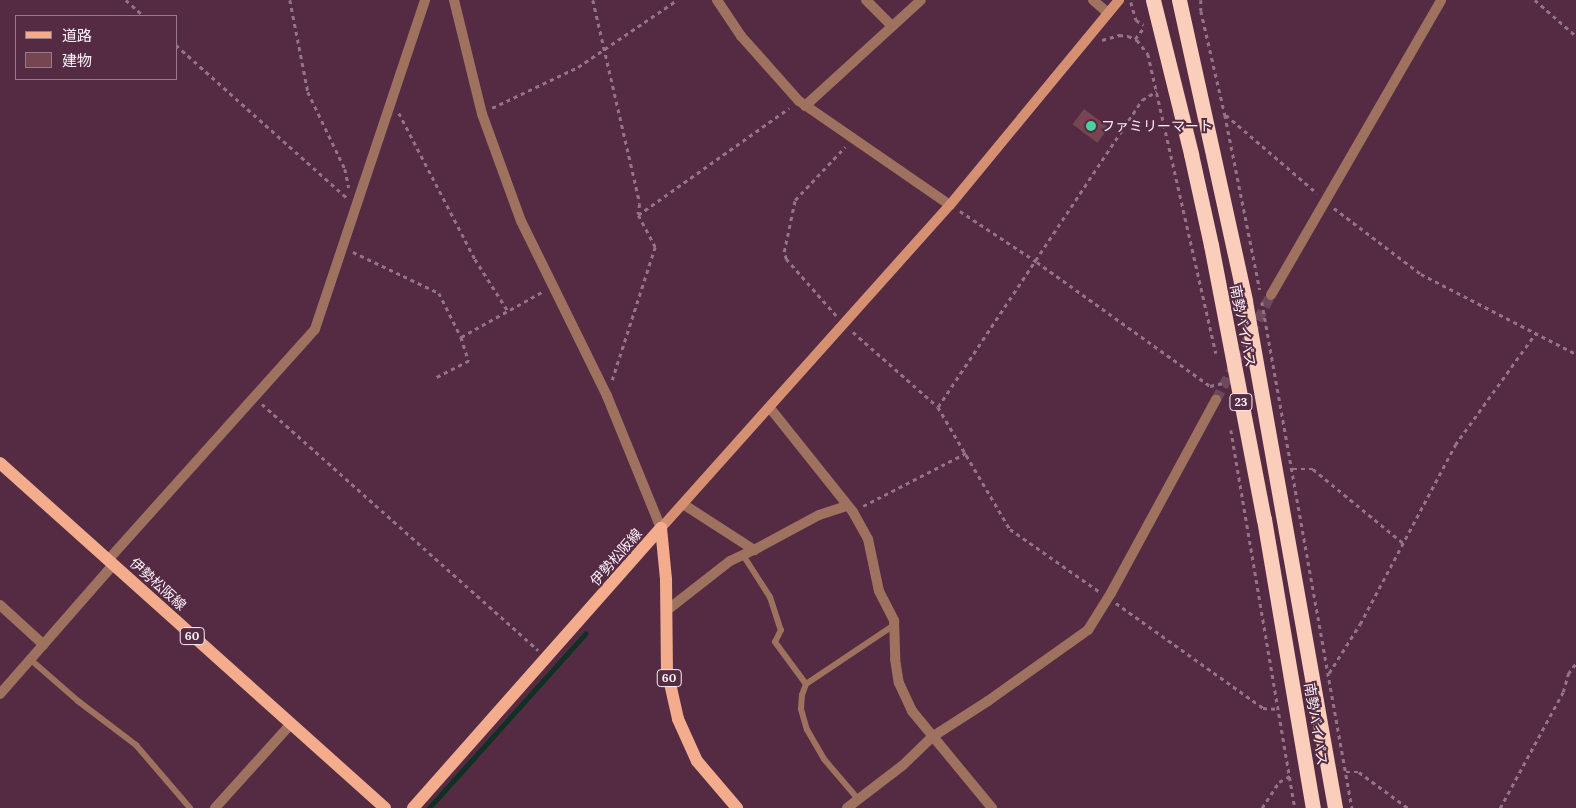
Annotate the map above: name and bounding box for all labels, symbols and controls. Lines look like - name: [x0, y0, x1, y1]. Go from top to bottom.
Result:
- legend: [15, 15, 178, 80]
- text: 道路: [62, 26, 92, 45]
- text: 建物: [62, 51, 92, 70]
- place label: ファミリーマート: [1101, 118, 1213, 134]
- marker: ファミリーマート: [1085, 120, 1097, 132]
- street label: 南勢バイパス: [1227, 283, 1259, 369]
- road number: 23: [1228, 392, 1254, 412]
- street label: 伊勢松阪線: [587, 525, 645, 589]
- street label: 伊勢松阪線: [126, 554, 190, 614]
- road number: 60: [180, 626, 204, 646]
- road number: 60: [656, 668, 682, 688]
- street label: 南勢バイパス: [1301, 681, 1331, 767]

